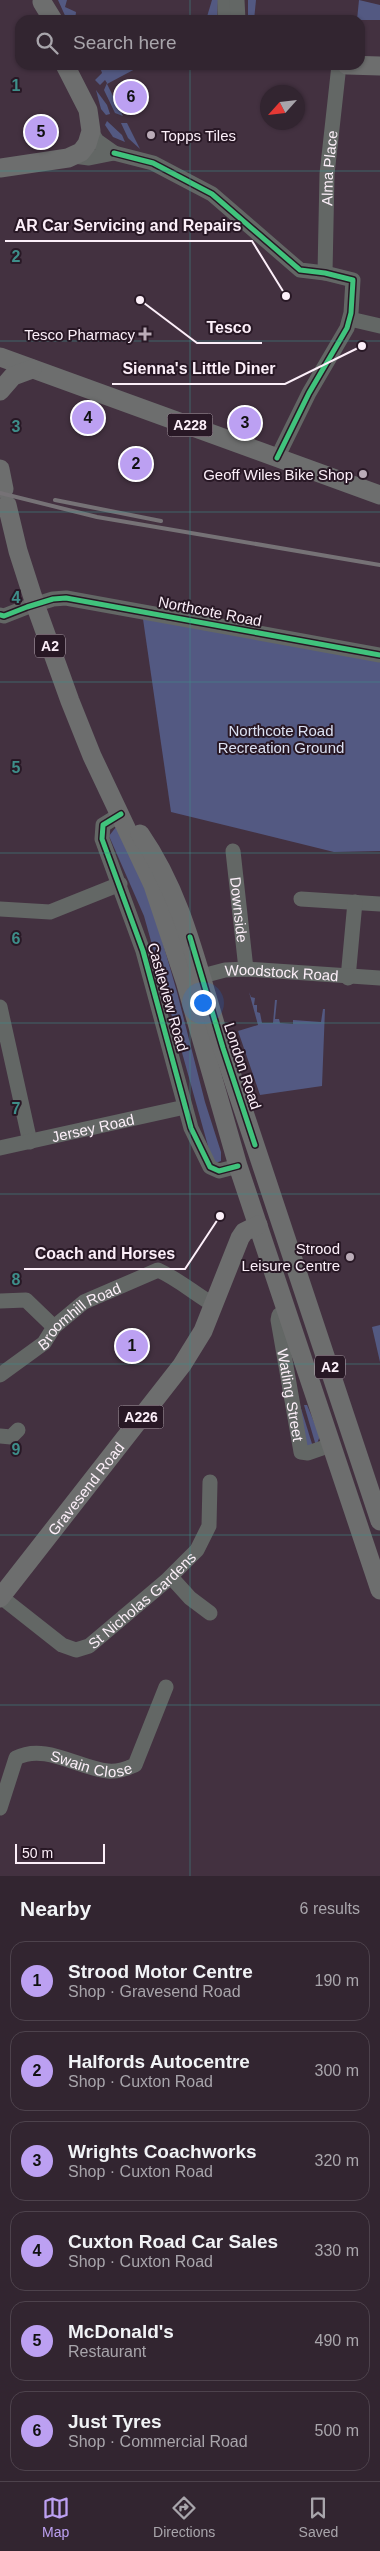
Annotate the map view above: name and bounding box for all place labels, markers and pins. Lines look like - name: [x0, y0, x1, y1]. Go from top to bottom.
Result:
- pin: 6: [115, 78, 147, 116]
- pin: 5: [25, 113, 57, 151]
- place label: Topps Tiles: [161, 127, 236, 144]
- marker: Topps Tiles: [145, 129, 157, 141]
- callout: AR Car Servicing and Repairs: [5, 210, 252, 241]
- callout: Tesco: [197, 312, 262, 343]
- place label: Tesco Pharmacy: [24, 326, 135, 343]
- marker: Tesco Pharmacy: [139, 328, 151, 340]
- callout: Sienna's Little Diner: [112, 353, 285, 384]
- pin: 4: [72, 399, 104, 437]
- pin: 3: [229, 404, 261, 442]
- pin: 2: [120, 445, 152, 483]
- place label: Geoff Wiles Bike Shop: [203, 466, 353, 483]
- marker: Geoff Wiles Bike Shop: [357, 468, 369, 480]
- callout: Coach and Horses: [24, 1238, 185, 1269]
- place label: Strood Leisure Centre: [242, 1240, 340, 1274]
- marker: Strood Leisure Centre: [344, 1251, 356, 1263]
- pin: 1: [116, 1327, 148, 1365]

